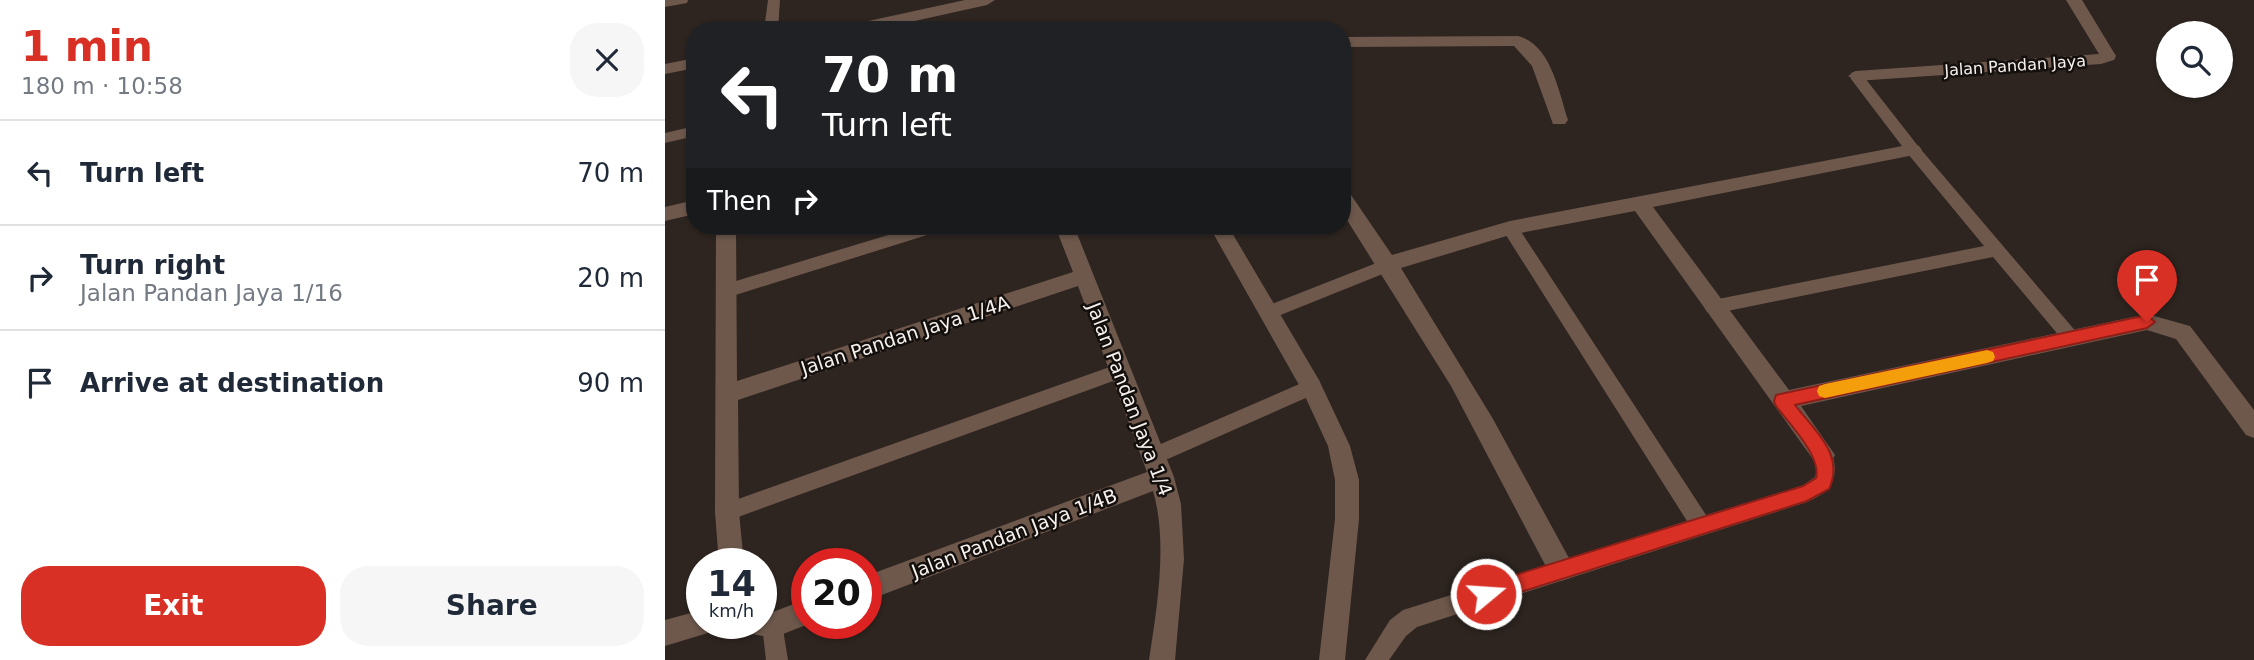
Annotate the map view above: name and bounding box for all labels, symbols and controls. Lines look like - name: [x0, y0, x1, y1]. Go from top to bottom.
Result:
- map controls: [2156, 21, 2233, 98]
- button: search: [2156, 21, 2233, 98]
- text: 1 min: [21, 22, 153, 71]
- button: close: [570, 23, 644, 97]
- text: 70 m: [822, 47, 958, 104]
- icon: left: [707, 49, 798, 140]
- street label: Jalan Pandan Jaya: [1943, 51, 2086, 80]
- text: 180 m · 10:58: [21, 73, 183, 99]
- text: Turn left: [822, 106, 952, 144]
- icon: left: [21, 154, 59, 192]
- text: Turn left: [80, 158, 204, 188]
- text: 70 m: [577, 158, 644, 188]
- icon: right: [786, 182, 824, 220]
- text: Then: [707, 186, 772, 216]
- text: Turn right: [80, 250, 225, 280]
- pin: [2117, 250, 2177, 322]
- icon: right: [21, 259, 59, 297]
- icon: arrive: [2128, 261, 2166, 299]
- text: 20 m: [577, 263, 644, 293]
- text: Jalan Pandan Jaya 1/16: [80, 280, 343, 306]
- street label: Jalan Pandan Jaya 1/4A: [797, 291, 1012, 379]
- street label: Jalan Pandan Jaya 1/4: [1083, 298, 1177, 499]
- icon: arrive: [21, 364, 59, 402]
- text: Arrive at destination: [80, 368, 384, 398]
- text: 90 m: [577, 368, 644, 398]
- street label: Jalan Pandan Jaya 1/4B: [907, 484, 1120, 583]
- speed limit sign: 20: [791, 548, 882, 639]
- position arrow: [1449, 557, 1523, 631]
- text: 14: [707, 564, 756, 604]
- button: Exit: [21, 566, 326, 646]
- button: Share: [340, 566, 644, 646]
- text: km/h: [709, 600, 754, 621]

